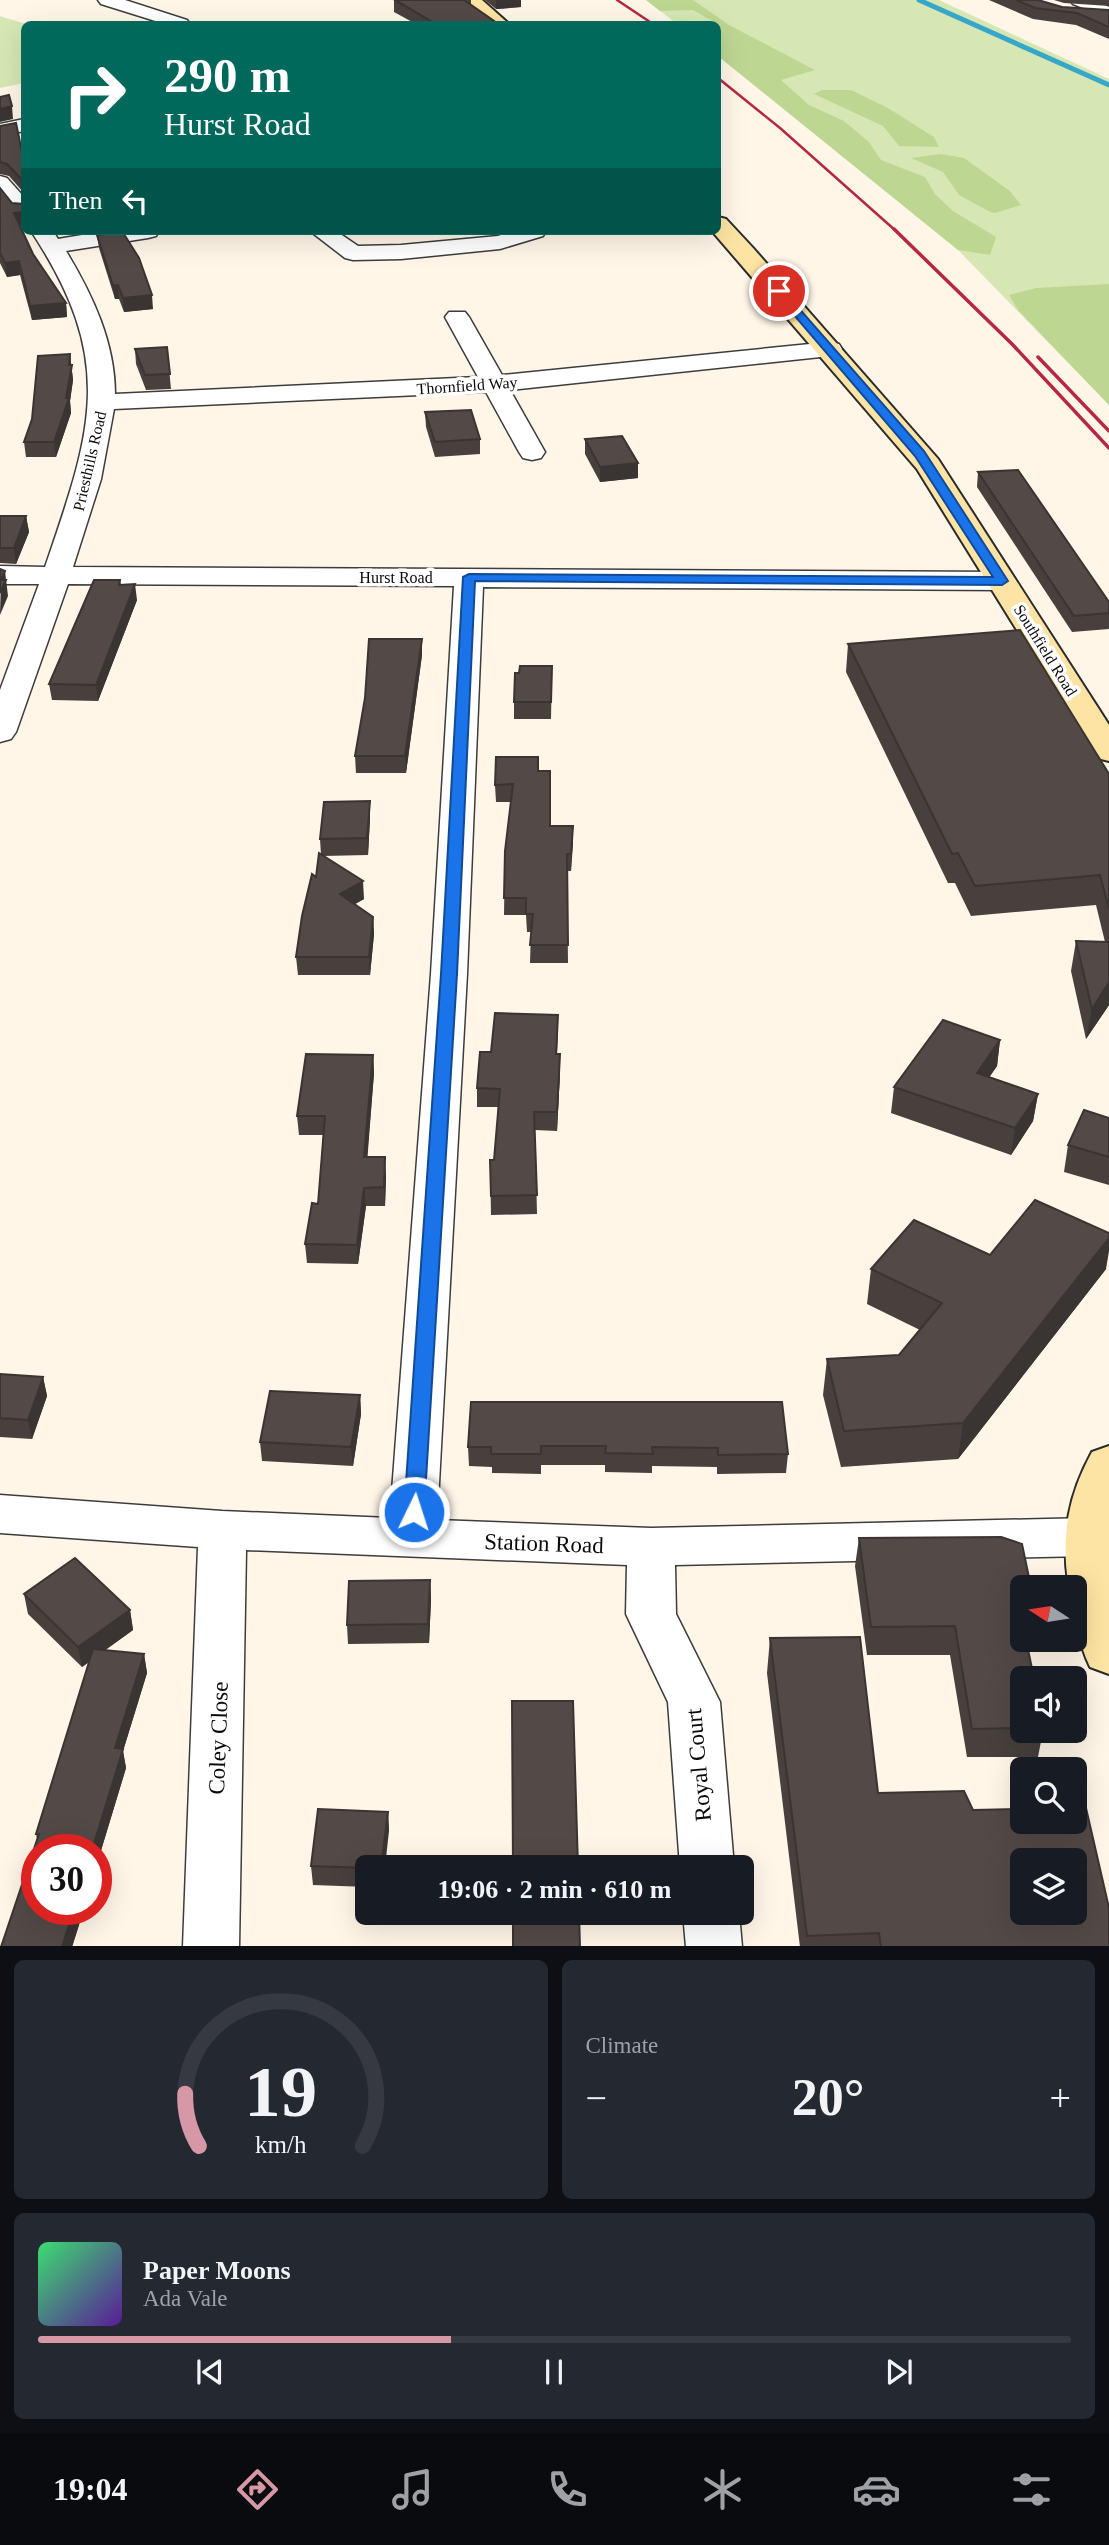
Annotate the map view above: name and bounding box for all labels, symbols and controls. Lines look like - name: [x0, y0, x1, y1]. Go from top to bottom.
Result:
- text: 290 m: [164, 48, 291, 103]
- icon: right: [49, 49, 140, 140]
- text: Hurst Road: [164, 106, 311, 142]
- icon: left: [116, 182, 154, 220]
- text: Then: [49, 186, 102, 215]
- pin: [749, 261, 809, 321]
- icon: arrive: [760, 272, 798, 310]
- street label: Thornfield Way: [416, 373, 518, 399]
- street label: Priesthills Road: [70, 410, 109, 513]
- street label: Hurst Road: [359, 569, 433, 586]
- street label: Southfield Road: [1011, 601, 1080, 699]
- position arrow: [377, 1475, 451, 1549]
- street label: Station Road: [484, 1529, 605, 1558]
- north arrow: [1010, 1575, 1087, 1652]
- map controls: [1010, 1575, 1087, 1925]
- button: sound: [1010, 1666, 1087, 1743]
- street label: Coley Close: [204, 1681, 233, 1795]
- street label: Royal Court: [681, 1707, 716, 1822]
- button: search: [1010, 1757, 1087, 1834]
- speed limit sign: 30: [21, 1834, 112, 1925]
- button: layers: [1010, 1848, 1087, 1925]
- text: 19:06 · 2 min · 610 m: [438, 1875, 672, 1904]
- text: Climate: [586, 2033, 658, 2058]
- text: 19: [244, 2051, 317, 2132]
- text: 20°: [792, 2069, 865, 2126]
- text: −: [586, 2077, 607, 2119]
- text: +: [1050, 2077, 1071, 2119]
- text: km/h: [255, 2130, 307, 2157]
- text: Paper Moons: [143, 2256, 291, 2285]
- text: Ada Vale: [143, 2286, 228, 2311]
- icon: previous: [191, 2353, 229, 2391]
- icon: pause: [535, 2353, 573, 2391]
- icon: next: [880, 2353, 918, 2391]
- icon: directions: [233, 2465, 282, 2514]
- icon: music: [388, 2465, 437, 2514]
- icon: phone: [543, 2465, 592, 2514]
- icon: climate: [698, 2465, 747, 2514]
- icon: car: [852, 2465, 901, 2514]
- icon: filters: [1007, 2465, 1056, 2514]
- text: 19:04: [53, 2471, 128, 2507]

